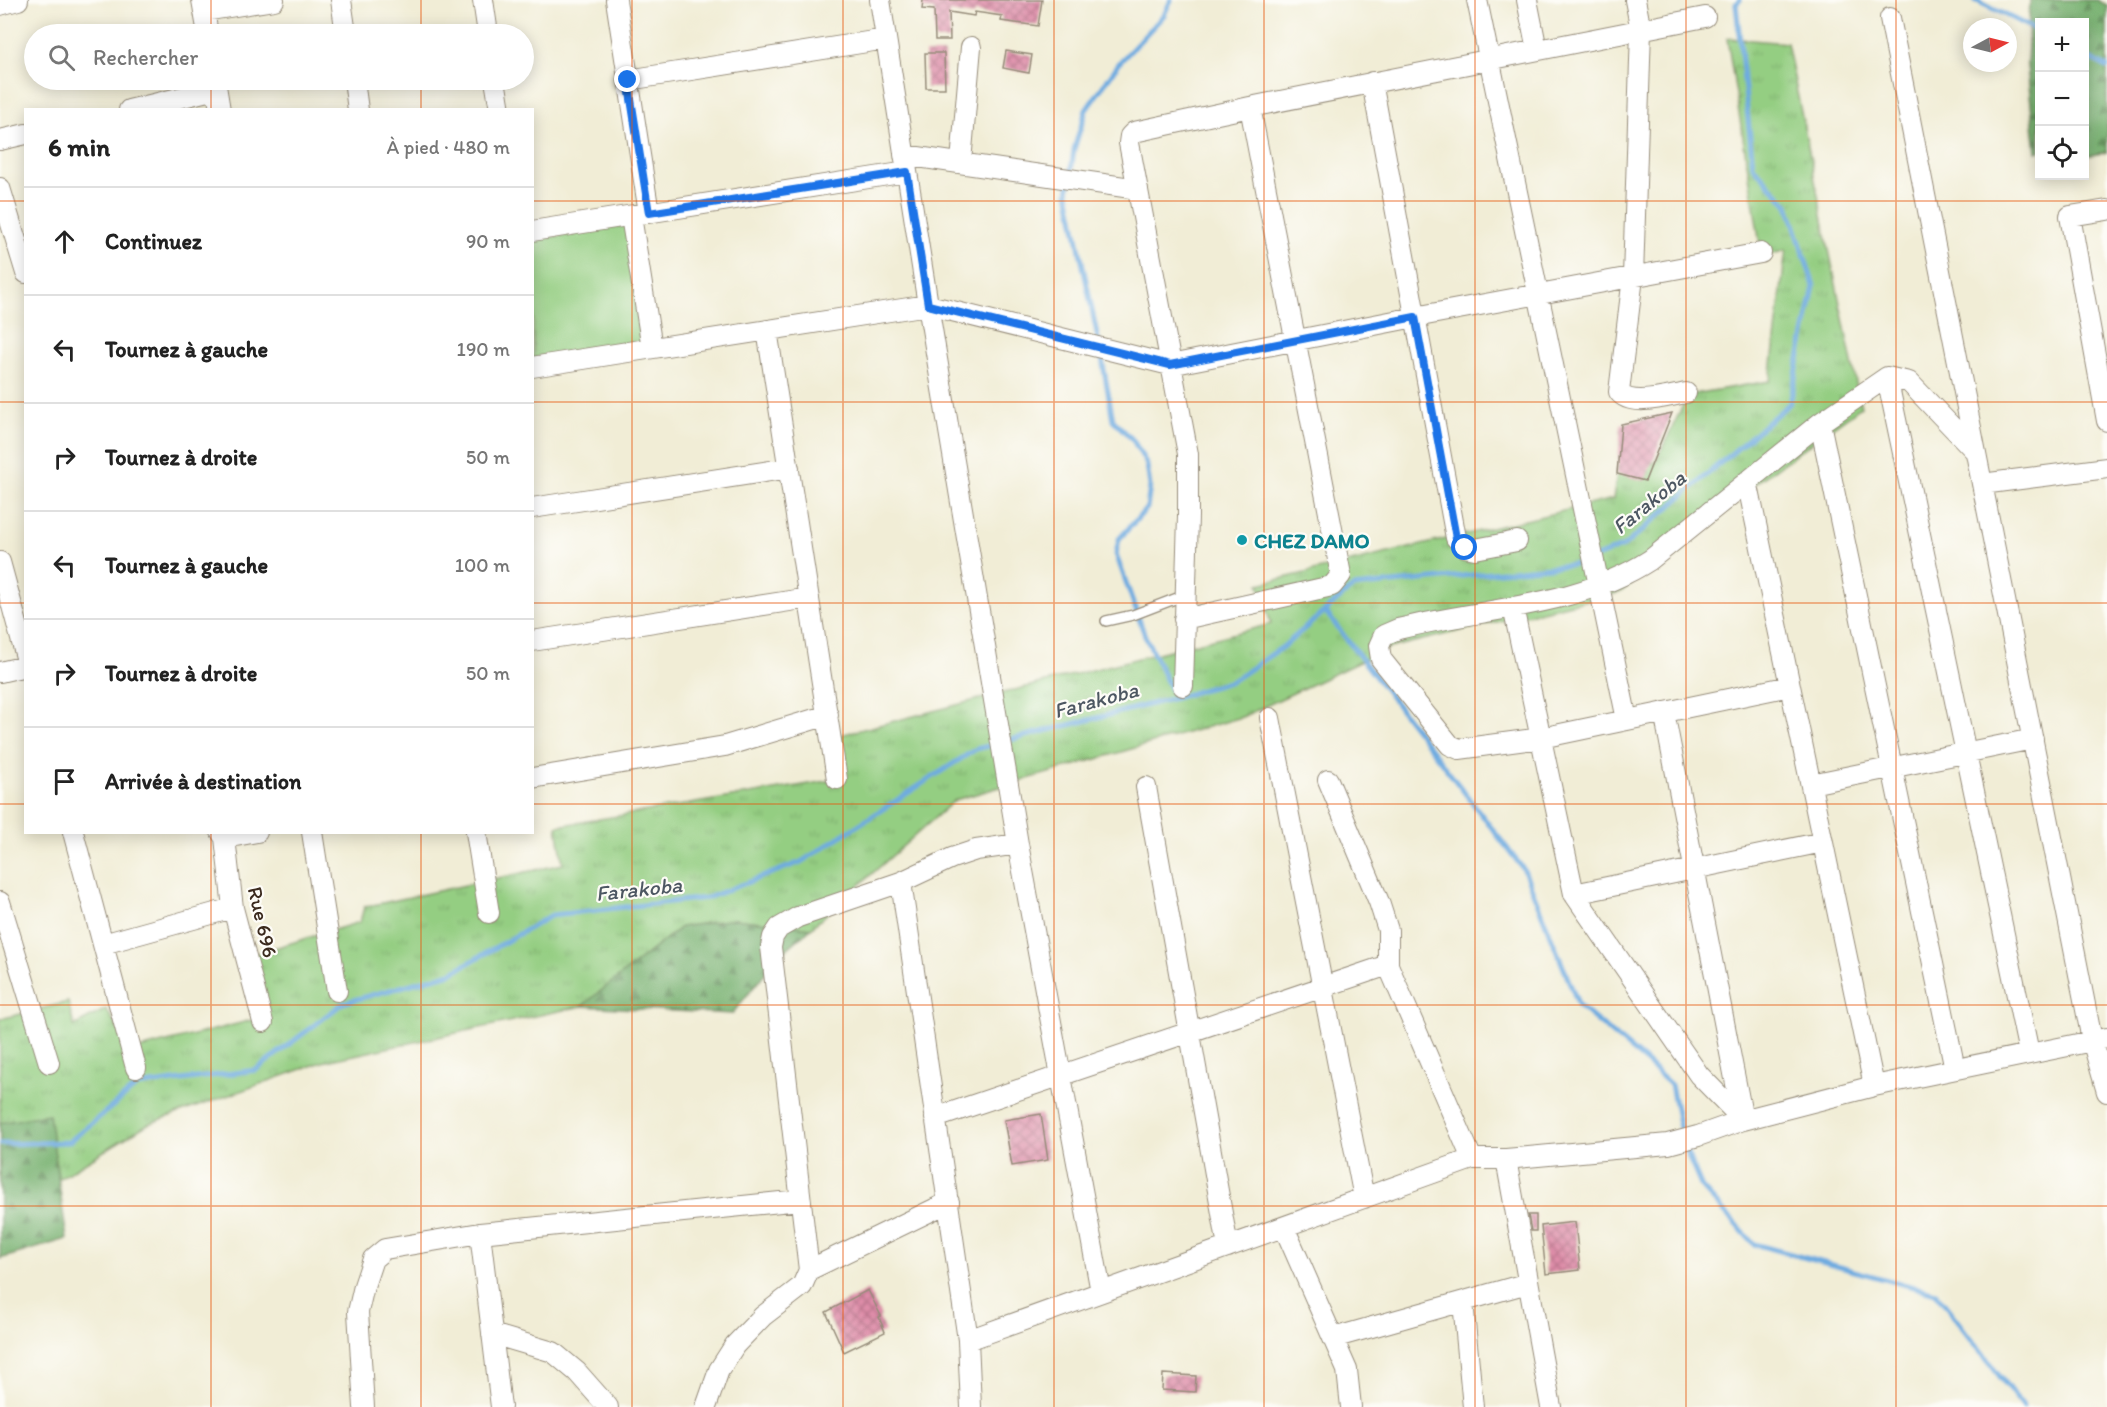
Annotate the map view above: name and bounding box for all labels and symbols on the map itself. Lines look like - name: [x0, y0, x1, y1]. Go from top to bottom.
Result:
- north arrow: [1963, 18, 2017, 72]
- route end: [614, 66, 640, 92]
- water label: Farakoba: [1607, 464, 1692, 540]
- place label: CHEZ DAMO: [1254, 528, 1370, 553]
- marker: CHEZ DAMO: [1235, 533, 1249, 547]
- route start: [1451, 534, 1477, 560]
- water label: Farakoba: [1051, 676, 1142, 724]
- water label: Farakoba: [594, 871, 684, 907]
- street label: Rue 696: [243, 884, 283, 960]

